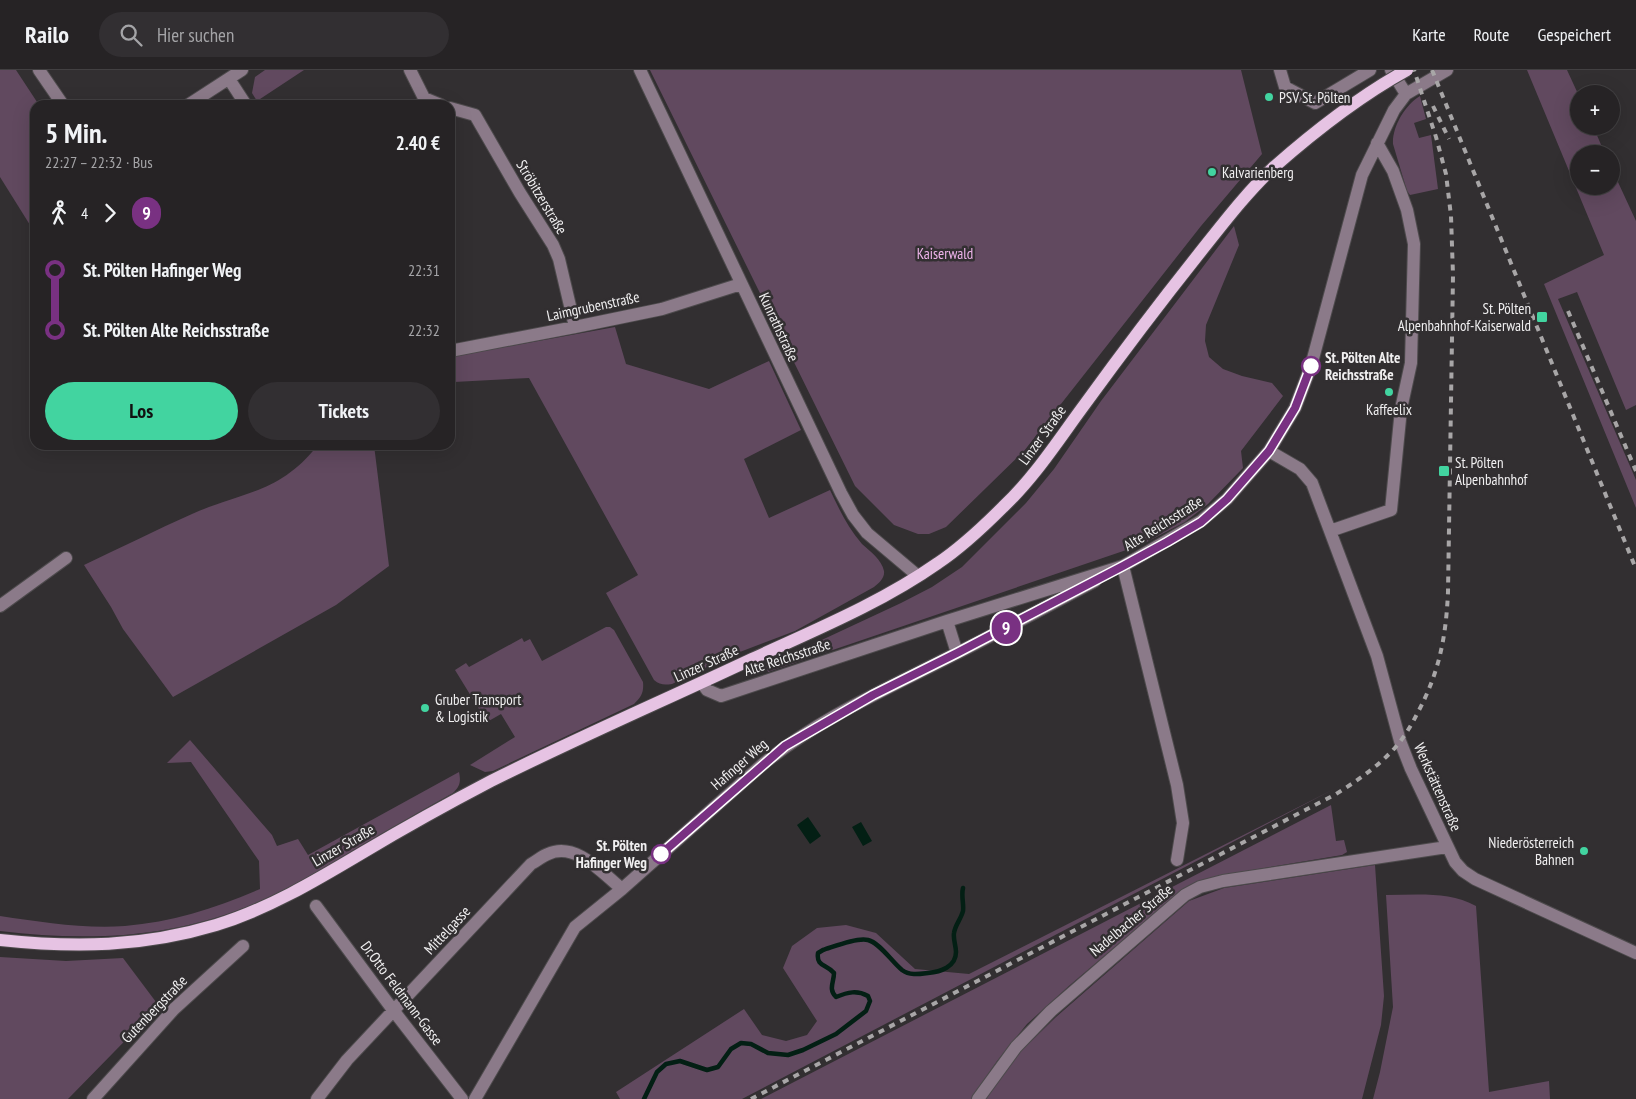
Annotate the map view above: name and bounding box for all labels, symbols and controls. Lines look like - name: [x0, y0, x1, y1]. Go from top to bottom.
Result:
- search box: [99, 12, 449, 57]
- text: Railo: [25, 19, 69, 50]
- icon: search: [117, 21, 145, 49]
- text: Hier suchen: [157, 23, 234, 47]
- text: Karte: [1412, 23, 1446, 46]
- text: Route: [1474, 23, 1509, 46]
- text: Gespeichert: [1537, 23, 1611, 46]
- map controls: [1570, 85, 1620, 195]
- button: +: [1570, 85, 1620, 135]
- place label: PSV St. Pölten: [1279, 88, 1350, 107]
- marker: PSV St. Pölten: [1263, 91, 1275, 103]
- text: 5 Min.: [45, 114, 108, 151]
- text: 2.40 €: [396, 131, 440, 155]
- button: −: [1570, 145, 1620, 195]
- text: 22:27 – 22:32 · Bus: [45, 152, 153, 172]
- street label: Ströbitzerstraße: [512, 156, 572, 238]
- place label: Kalvarienberg: [1222, 163, 1294, 182]
- marker: Kalvarienberg: [1206, 166, 1218, 178]
- icon: walk: [45, 199, 73, 227]
- icon: forward: [96, 199, 124, 227]
- text: 9: [142, 201, 151, 224]
- text: 4: [81, 203, 88, 223]
- park label: Kaiserwald: [917, 244, 973, 263]
- text: St. Pölten Hafinger Weg: [83, 258, 241, 282]
- text: 22:31: [408, 260, 440, 280]
- street label: Laimgrubenstraße: [545, 287, 641, 325]
- street label: Kunrathstraße: [755, 290, 803, 364]
- place label: St. Pölten Alpenbahnhof-Kaiserwald: [1398, 299, 1531, 335]
- marker: St. Pölten Alpenbahnhof-Kaiserwald: [1535, 310, 1549, 324]
- text: St. Pölten Alte Reichsstraße: [83, 318, 269, 342]
- text: 22:32: [408, 320, 440, 340]
- place label: St. Pölten Alte Reichsstraße: [1325, 348, 1400, 384]
- marker: St. Pölten Alte Reichsstraße: [1301, 356, 1321, 376]
- button: Los: [45, 382, 238, 440]
- button: Tickets: [248, 382, 440, 440]
- marker: Kaffeelix: [1383, 386, 1395, 398]
- place label: Kaffeelix: [1366, 400, 1412, 419]
- street label: Linzer Straße: [1014, 402, 1070, 468]
- place label: St. Pölten Alpenbahnhof: [1455, 453, 1529, 489]
- marker: St. Pölten Alpenbahnhof: [1437, 464, 1451, 478]
- street label: Alte Reichsstraße: [1120, 491, 1206, 555]
- line badge: 9: [990, 612, 1022, 644]
- text: 9: [1002, 616, 1010, 639]
- street label: Alte Reichsstraße: [741, 634, 833, 680]
- street label: Linzer Straße: [671, 640, 741, 686]
- place label: Gruber Transport & Logistik: [435, 690, 521, 726]
- marker: Gruber Transport & Logistik: [419, 702, 431, 714]
- street label: Hafinger Weg: [707, 734, 771, 794]
- street label: Werkstättenstraße: [1410, 740, 1466, 834]
- street label: Linzer Straße: [308, 820, 378, 870]
- place label: Niederösterreich Bahnen: [1488, 833, 1574, 869]
- place label: St. Pölten Hafinger Weg: [576, 836, 647, 872]
- marker: St. Pölten Hafinger Weg: [651, 844, 671, 864]
- marker: Niederösterreich Bahnen: [1578, 845, 1590, 857]
- street label: Nadelbacher Straße: [1086, 880, 1176, 960]
- street label: Mittelgasse: [420, 902, 474, 958]
- street label: Dr.Otto Feldmann-Gasse: [357, 937, 447, 1049]
- street label: Gutenbergstraße: [117, 971, 191, 1047]

